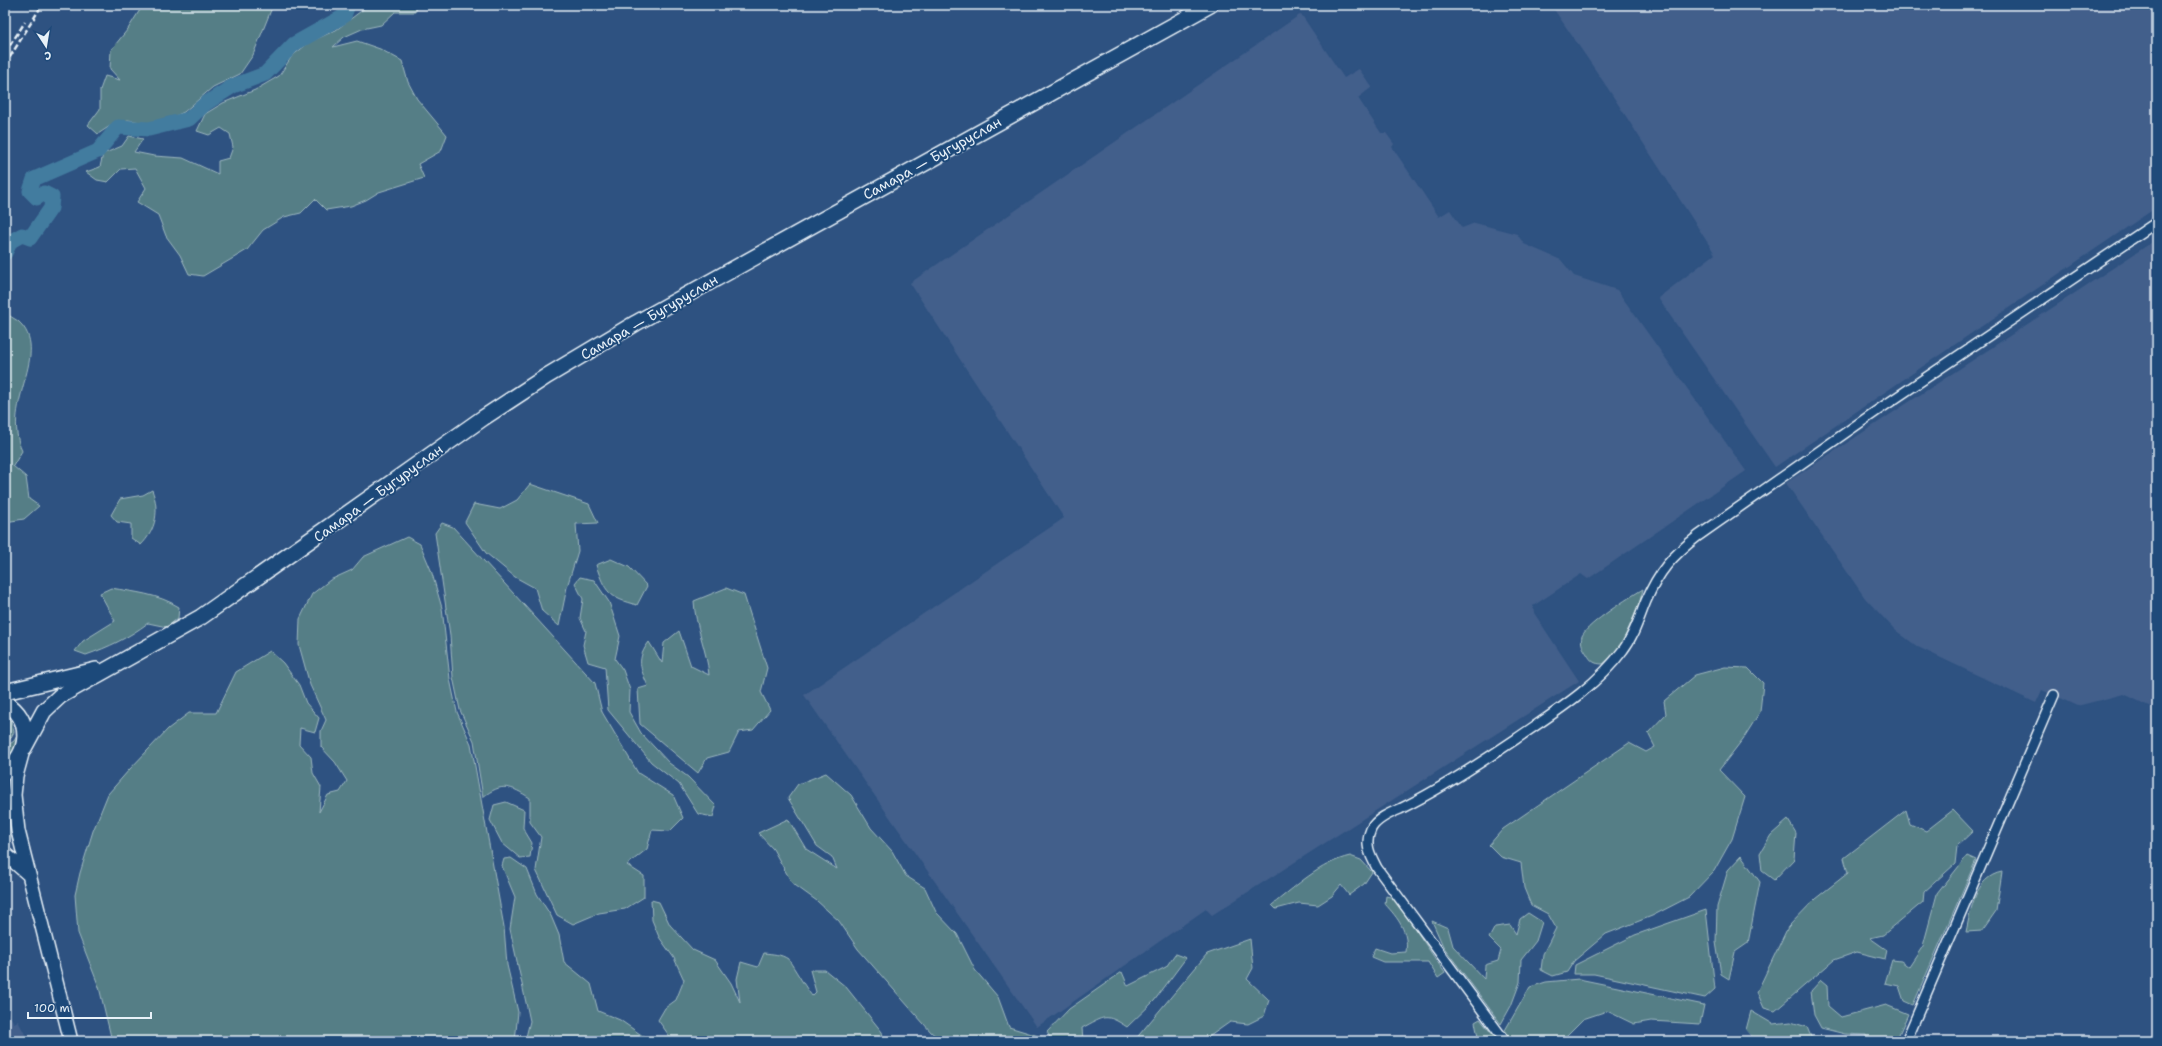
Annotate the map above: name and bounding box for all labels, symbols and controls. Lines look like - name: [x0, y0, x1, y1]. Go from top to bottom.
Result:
- north arrow: [26, 26, 66, 66]
- text: С: [43, 47, 53, 63]
- street label: Самара — Бугуруслан: [860, 112, 1004, 204]
- street label: Самара — Бугуруслан: [577, 270, 721, 364]
- street label: Самара — Бугуруслан: [310, 440, 446, 546]
- scale bar: [28, 994, 151, 1020]
- text: 100 m: [34, 1000, 70, 1016]

